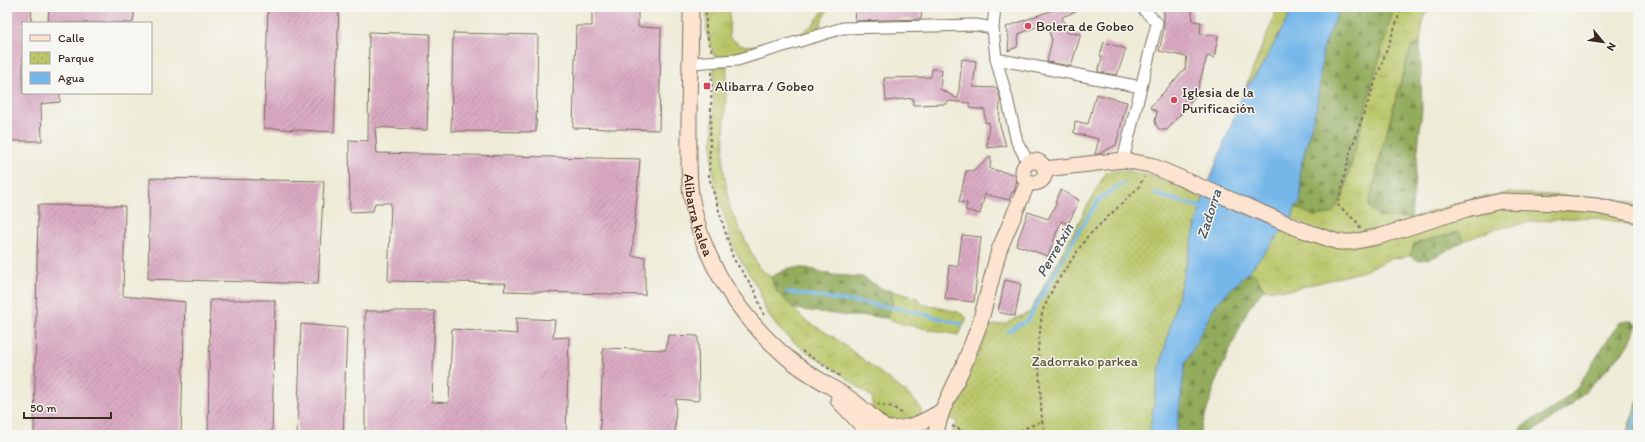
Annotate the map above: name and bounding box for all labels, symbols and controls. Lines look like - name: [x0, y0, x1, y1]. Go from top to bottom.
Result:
- place label: Bolera de Gobeo: [1036, 18, 1134, 35]
- marker: Bolera de Gobeo: [1023, 21, 1033, 31]
- legend: [22, 22, 152, 94]
- north arrow: [1583, 22, 1623, 62]
- text: Calle: [58, 31, 85, 45]
- text: N: [1604, 40, 1619, 53]
- text: Parque: [58, 51, 94, 65]
- text: Agua: [58, 71, 84, 85]
- place label: Alibarra / Gobeo: [715, 78, 814, 95]
- marker: Alibarra / Gobeo: [702, 81, 712, 91]
- place label: Iglesia de la Purificación: [1182, 84, 1255, 117]
- marker: Iglesia de la Purificación: [1169, 95, 1179, 105]
- street label: Alibarra kalea: [681, 173, 717, 259]
- water label: Zadorra: [1192, 186, 1226, 241]
- water label: Perretxin: [1032, 220, 1078, 280]
- park label: Zadorrako parkea: [1032, 353, 1139, 370]
- scale bar: [24, 394, 111, 420]
- text: 50 m: [30, 401, 56, 415]

